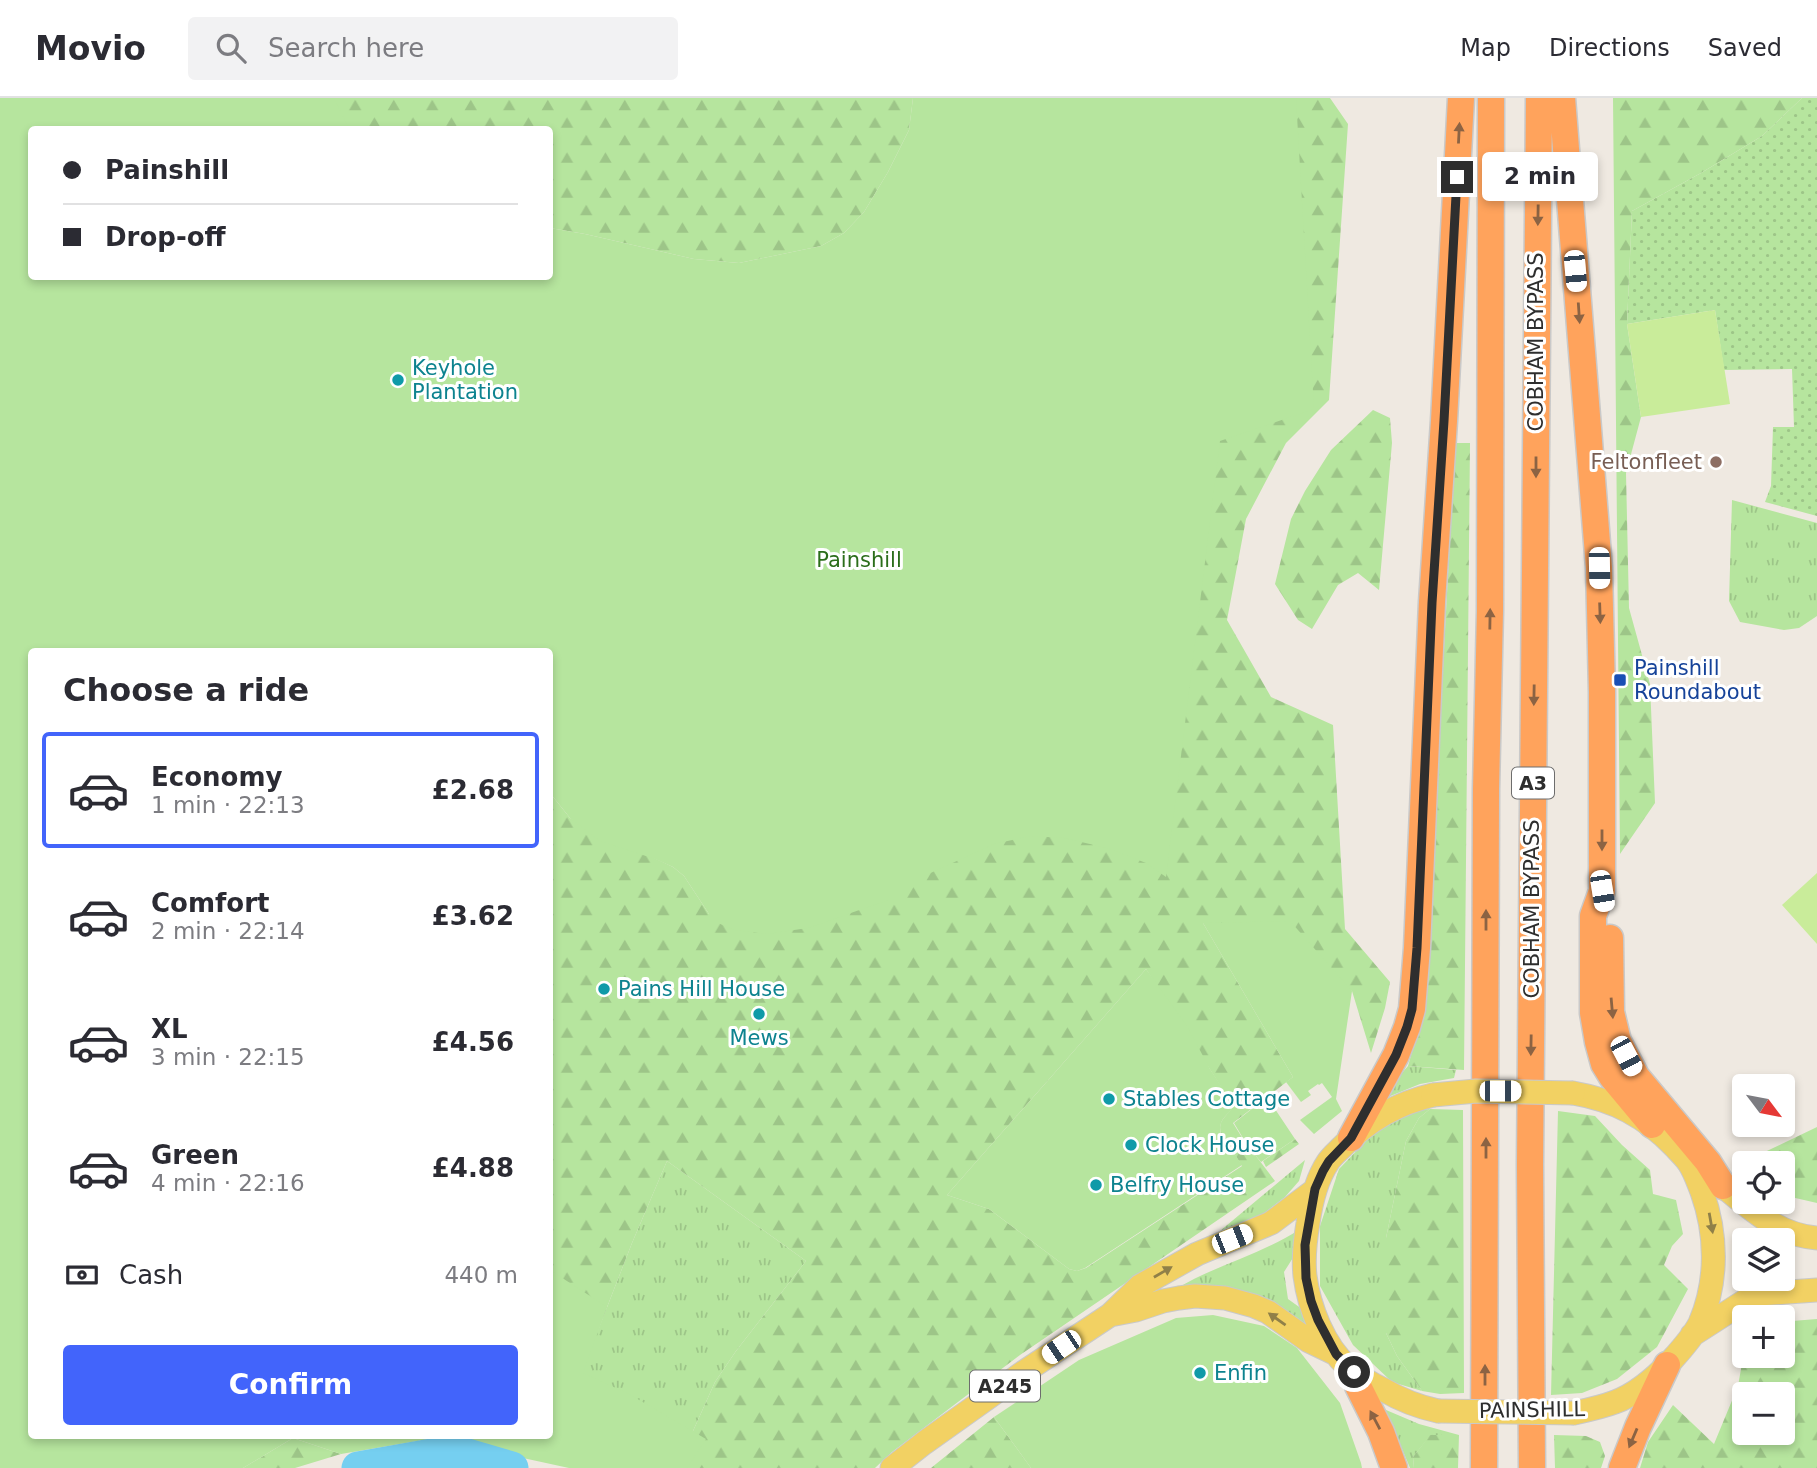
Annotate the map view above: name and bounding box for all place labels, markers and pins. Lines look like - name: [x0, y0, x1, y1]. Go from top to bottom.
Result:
- place label: Keyhole Plantation: [412, 356, 518, 404]
- marker: Keyhole Plantation: [390, 372, 406, 388]
- place label: Feltonfleet: [1591, 450, 1702, 474]
- marker: Feltonfleet: [1708, 454, 1724, 470]
- place label: Painshill Roundabout: [1634, 656, 1761, 704]
- marker: Painshill Roundabout: [1612, 672, 1628, 688]
- place label: Pains Hill House: [618, 977, 785, 1001]
- marker: Pains Hill House: [596, 981, 612, 997]
- marker: Mews: [751, 1006, 767, 1022]
- place label: Mews: [729, 1026, 789, 1050]
- place label: Stables Cottage: [1123, 1087, 1290, 1111]
- marker: Stables Cottage: [1101, 1091, 1117, 1107]
- place label: Clock House: [1145, 1133, 1275, 1157]
- marker: Clock House: [1123, 1137, 1139, 1153]
- place label: Belfry House: [1110, 1173, 1244, 1197]
- marker: Belfry House: [1088, 1177, 1104, 1193]
- place label: Enfin: [1214, 1361, 1267, 1385]
- marker: Enfin: [1192, 1365, 1208, 1381]

